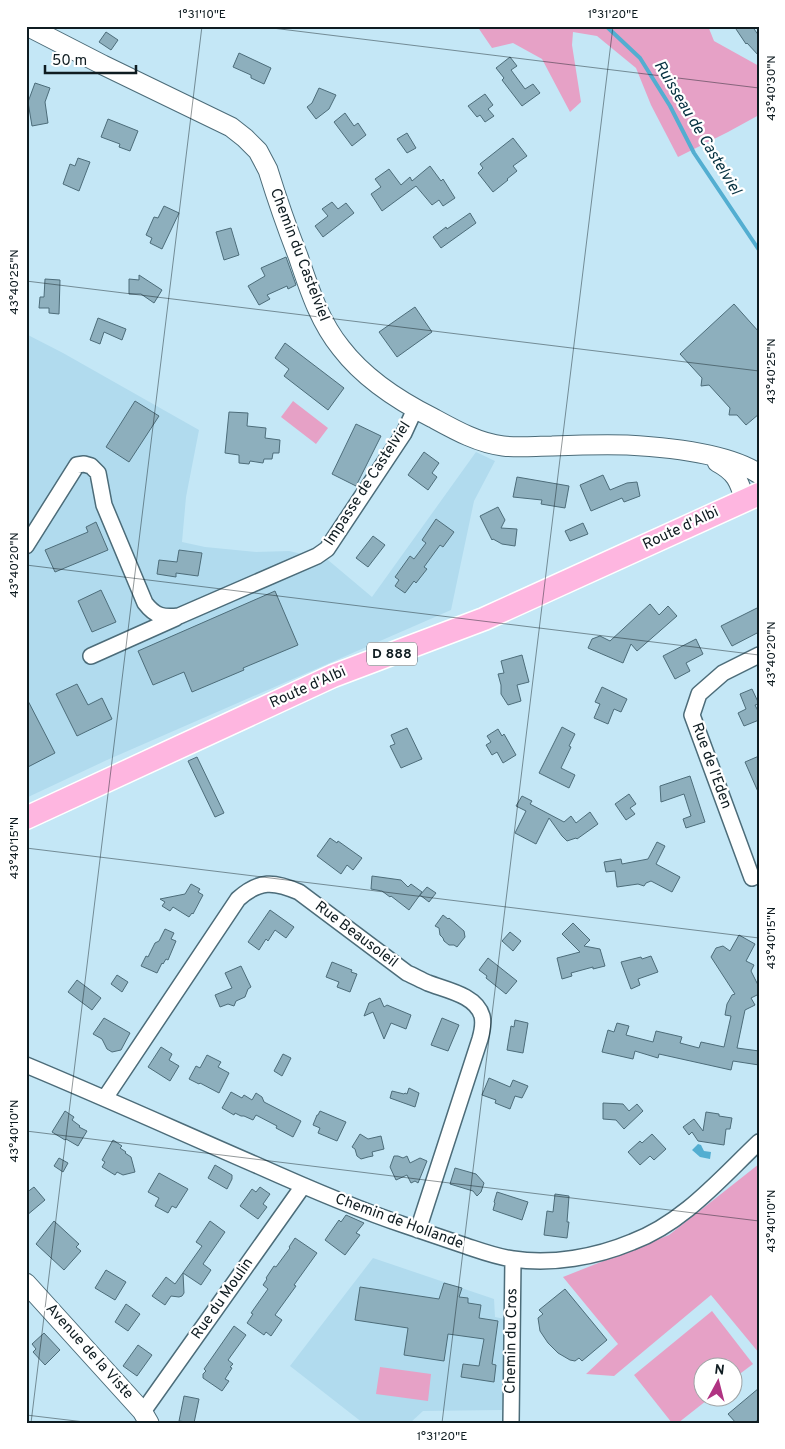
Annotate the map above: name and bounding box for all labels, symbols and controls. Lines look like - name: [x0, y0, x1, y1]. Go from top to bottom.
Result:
- text: 1°31'10"E: [178, 7, 226, 23]
- text: 1°31'20"E: [588, 7, 638, 23]
- scale bar: [45, 42, 136, 74]
- text: 50 m: [52, 52, 87, 71]
- text: 43°40'30"N: [764, 55, 780, 121]
- water label: Ruisseau de Castelviel: [649, 57, 746, 200]
- street label: Chemin du Castelviel: [265, 186, 333, 324]
- text: 43°40'25"N: [7, 249, 23, 315]
- text: 43°40'25"N: [764, 338, 780, 404]
- street label: Impasse de Castelviel: [321, 418, 415, 550]
- street label: Route d'Albi: [640, 503, 722, 555]
- text: 43°40'20"N: [7, 532, 23, 598]
- text: 43°40'20"N: [764, 621, 780, 687]
- road number: D 888: [367, 642, 417, 666]
- street label: Route d'Albi: [267, 663, 349, 713]
- street label: Rue de l'Eden: [687, 720, 735, 812]
- text: 43°40'15"N: [7, 817, 23, 879]
- street label: Rue Beausoleil: [311, 898, 401, 972]
- text: 43°40'15"N: [764, 907, 780, 969]
- text: 43°40'10"N: [7, 1100, 23, 1162]
- street label: Chemin de Hollande: [332, 1190, 466, 1254]
- text: 43°40'10"N: [764, 1190, 780, 1252]
- street label: Rue du Moulin: [188, 1255, 258, 1343]
- street label: Chemin du Cros: [502, 1288, 522, 1394]
- street label: Avenue de la Viste: [41, 1300, 137, 1404]
- north arrow: [692, 1356, 742, 1406]
- text: N: [713, 1362, 725, 1380]
- text: 1°31'20"E: [417, 1429, 467, 1445]

